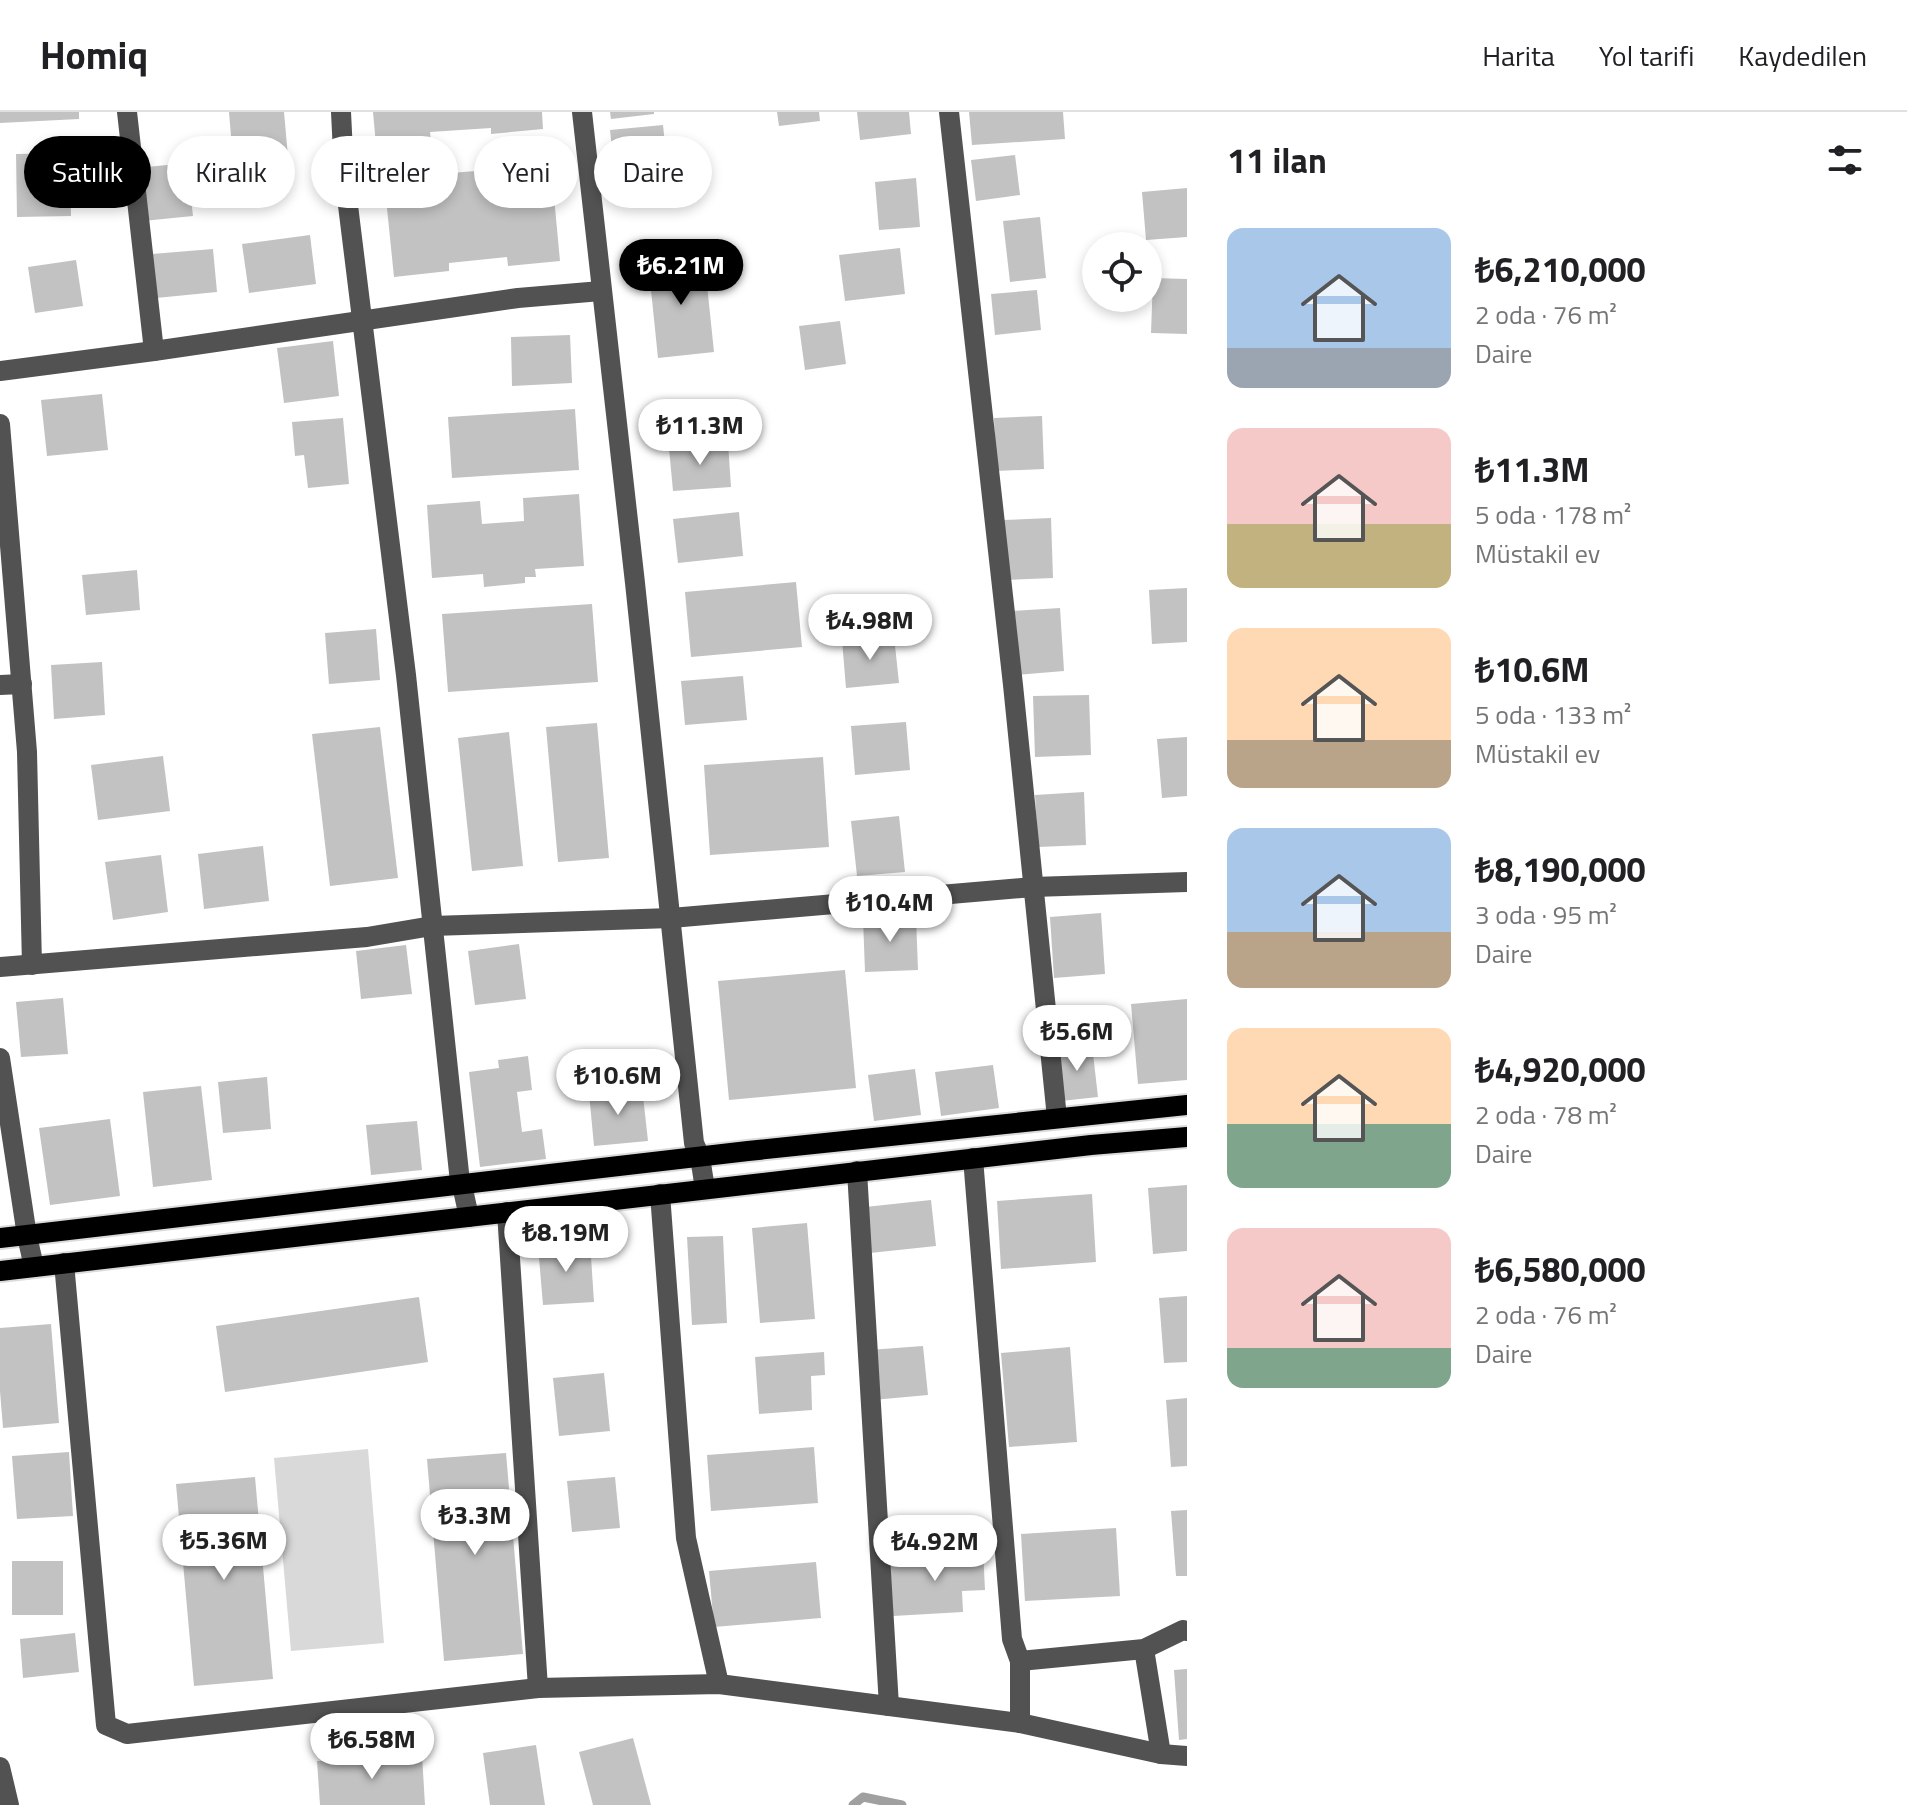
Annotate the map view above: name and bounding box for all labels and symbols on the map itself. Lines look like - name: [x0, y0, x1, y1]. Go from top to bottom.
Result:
- pin: ₺6.21M: [616, 239, 746, 307]
- pin: ₺11.3M: [635, 399, 765, 467]
- pin: ₺4.98M: [805, 594, 935, 662]
- pin: ₺10.4M: [825, 876, 955, 944]
- pin: ₺5.6M: [1021, 1005, 1133, 1073]
- pin: ₺10.6M: [553, 1049, 683, 1117]
- pin: ₺8.19M: [501, 1206, 631, 1274]
- pin: ₺3.3M: [419, 1489, 531, 1557]
- pin: ₺5.36M: [159, 1514, 289, 1582]
- pin: ₺4.92M: [870, 1515, 1000, 1583]
- pin: ₺6.58M: [307, 1713, 437, 1781]

